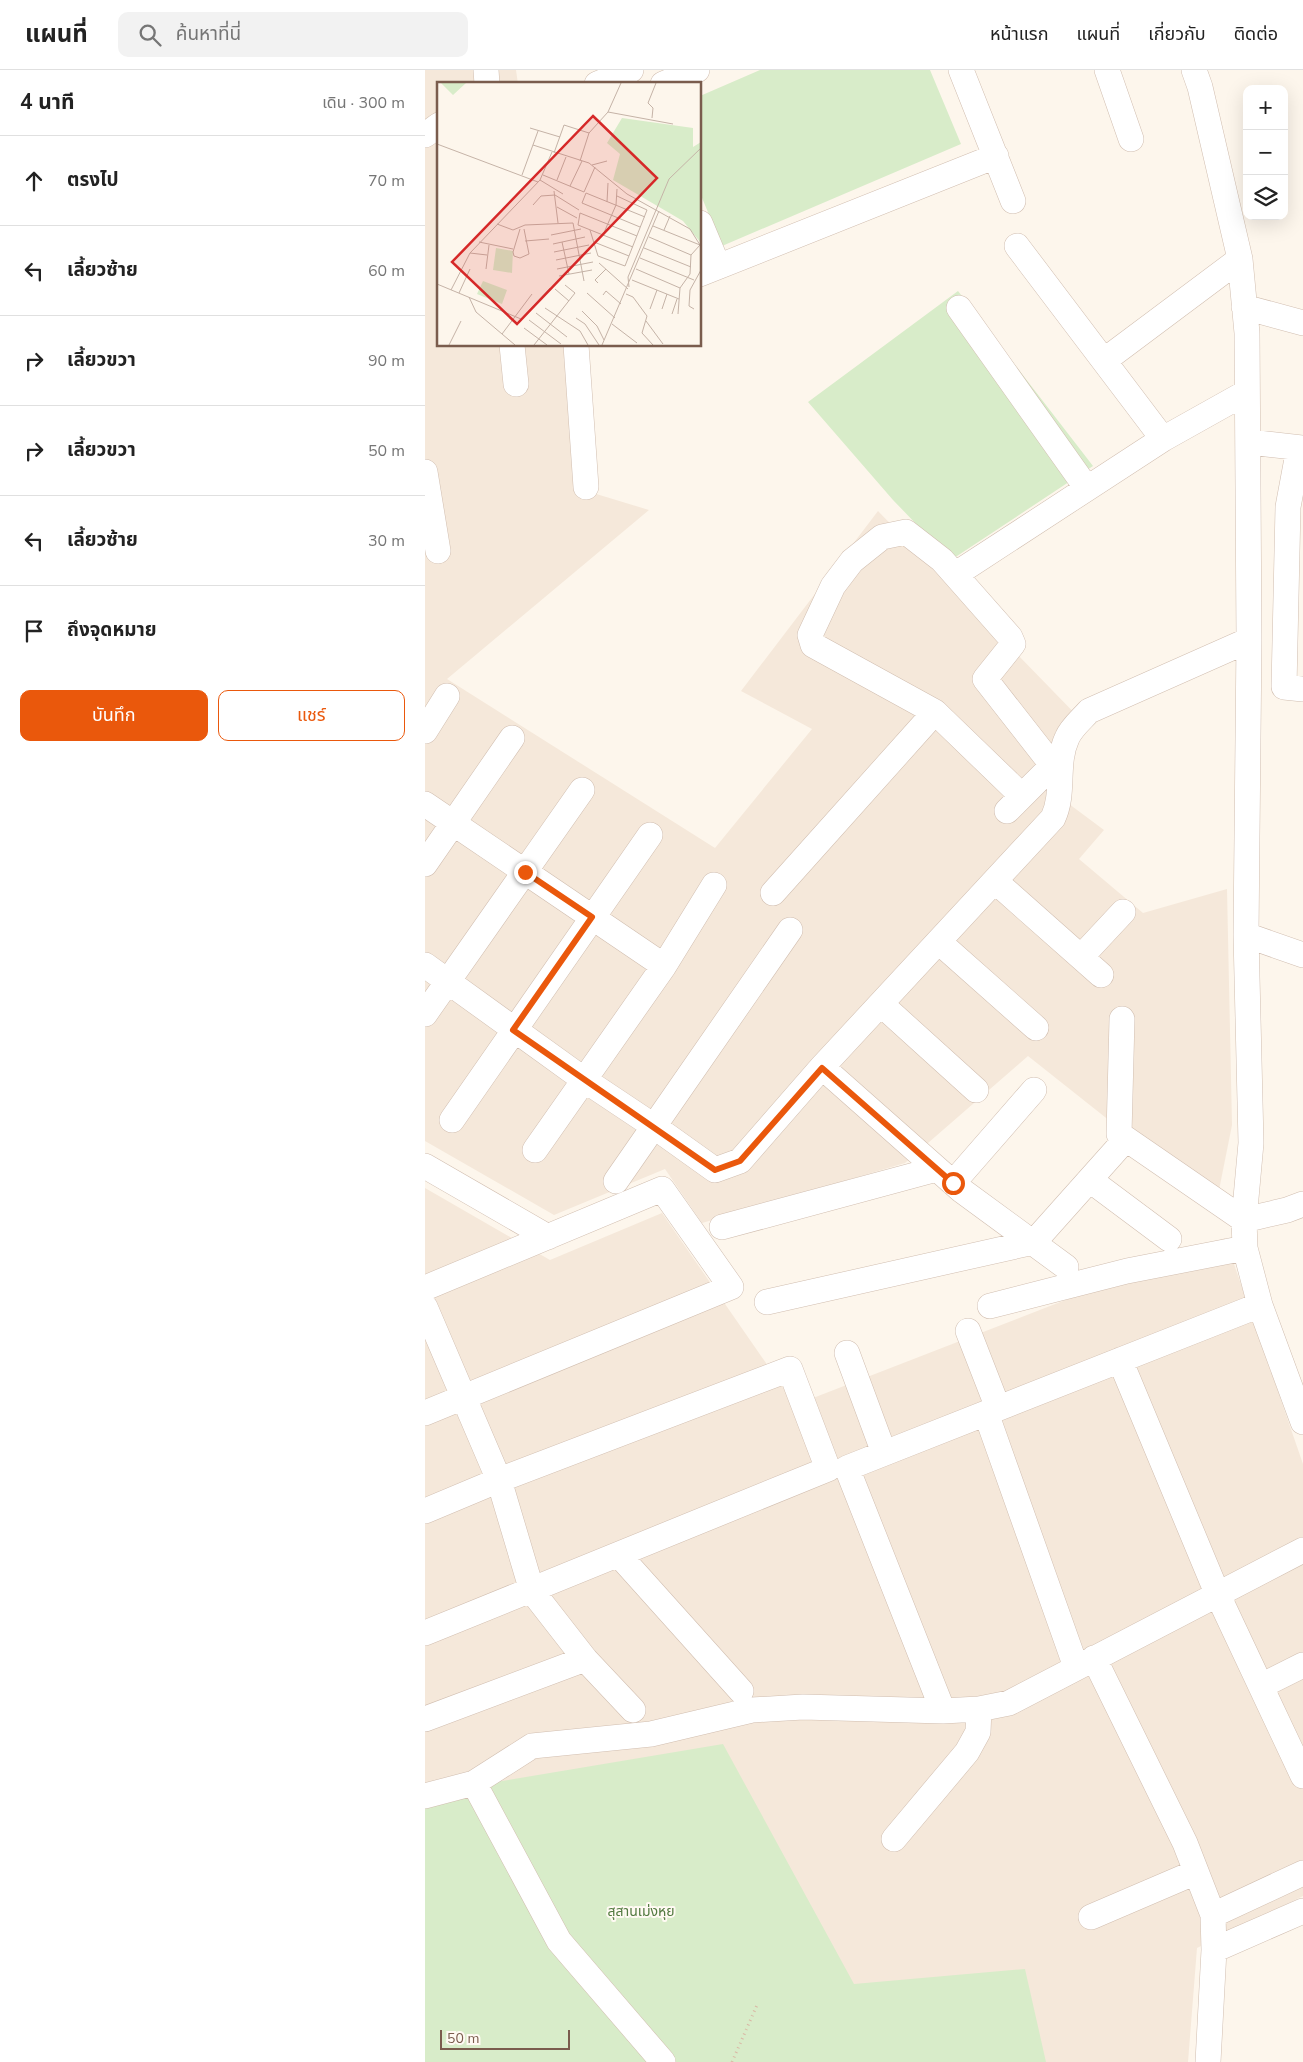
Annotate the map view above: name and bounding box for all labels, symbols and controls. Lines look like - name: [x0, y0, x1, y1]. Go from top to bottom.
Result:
- search box: [118, 12, 468, 57]
- text: แผนที่: [25, 18, 88, 50]
- icon: search: [136, 21, 164, 49]
- text: ค้นหาที่นี่: [176, 21, 241, 47]
- text: หน้าแรก: [990, 22, 1048, 46]
- text: แผนที่: [1076, 22, 1120, 46]
- text: เกี่ยวกับ: [1148, 22, 1206, 46]
- text: ติดต่อ: [1234, 22, 1278, 46]
- inset map: [437, 82, 701, 346]
- map controls: [1243, 85, 1288, 220]
- button: +: [1243, 85, 1288, 130]
- text: 4 นาที: [20, 88, 75, 116]
- text: เดิน · 300 m: [322, 92, 405, 114]
- button: −: [1243, 130, 1288, 175]
- icon: ahead: [20, 167, 48, 195]
- text: ตรงไป: [67, 167, 119, 193]
- text: 70 m: [368, 170, 405, 192]
- button: layers: [1243, 175, 1288, 220]
- icon: left: [20, 257, 48, 285]
- text: เลี้ยวซ้าย: [67, 257, 138, 283]
- text: 60 m: [368, 260, 405, 282]
- icon: right: [20, 347, 48, 375]
- text: เลี้ยวขวา: [67, 347, 136, 373]
- text: 90 m: [368, 350, 405, 372]
- icon: right: [20, 437, 48, 465]
- text: เลี้ยวขวา: [67, 437, 136, 463]
- text: 50 m: [368, 440, 405, 462]
- icon: left: [20, 527, 48, 555]
- text: เลี้ยวซ้าย: [67, 527, 138, 553]
- text: 30 m: [368, 530, 405, 552]
- icon: arrive: [20, 617, 48, 645]
- text: ถึงจุดหมาย: [67, 617, 157, 643]
- button: บันทึก: [20, 690, 208, 741]
- button: แชร์: [218, 690, 405, 741]
- route end: [514, 861, 537, 884]
- route start: [942, 1172, 965, 1195]
- park label: สุสานเม่งหุย: [607, 1902, 675, 1921]
- scale bar: [440, 2027, 570, 2050]
- text: 50 m: [447, 2029, 479, 2048]

